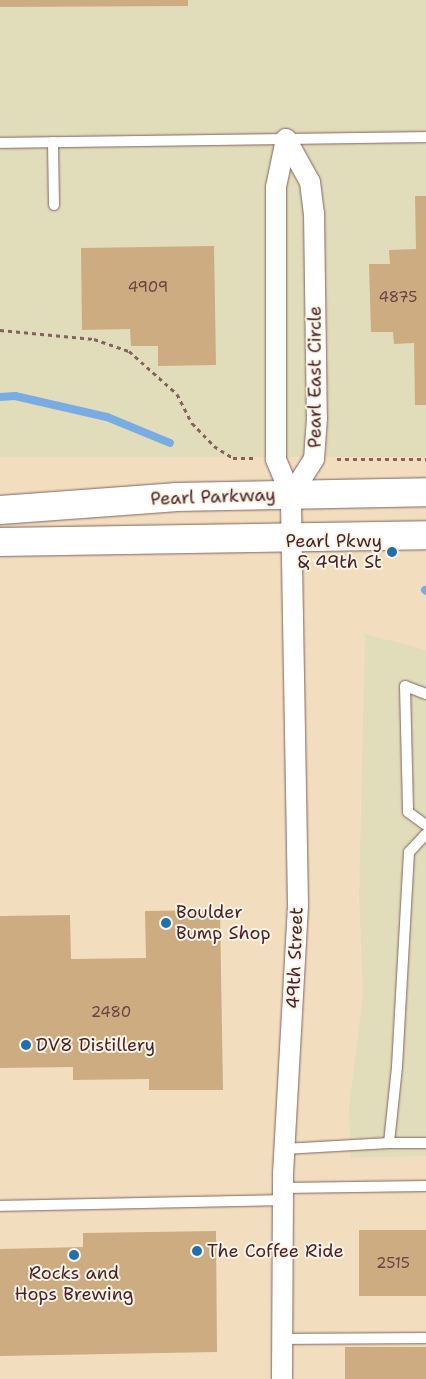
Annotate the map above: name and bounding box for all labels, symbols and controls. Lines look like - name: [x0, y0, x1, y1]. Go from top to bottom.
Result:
- house number: 4909: [128, 279, 168, 297]
- house number: 4875: [379, 289, 417, 307]
- street label: Pearl East Circle: [304, 306, 326, 448]
- street label: Pearl Parkway: [150, 484, 276, 510]
- place label: Pearl Pkwy & 49th St: [285, 531, 382, 574]
- marker: Pearl Pkwy & 49th St: [386, 546, 398, 558]
- place label: Boulder Bump Shop: [176, 902, 271, 944]
- street label: 49th Street: [282, 907, 308, 1009]
- marker: Boulder Bump Shop: [160, 917, 172, 929]
- house number: 2480: [91, 1004, 131, 1022]
- place label: DV8 Distillery: [36, 1034, 155, 1056]
- marker: DV8 Distillery: [20, 1039, 32, 1051]
- place label: The Coffee Ride: [207, 1240, 344, 1262]
- marker: The Coffee Ride: [191, 1245, 203, 1257]
- marker: Rocks and Hops Brewing: [68, 1249, 80, 1261]
- house number: 2515: [376, 1255, 410, 1273]
- place label: Rocks and Hops Brewing: [14, 1263, 134, 1306]

